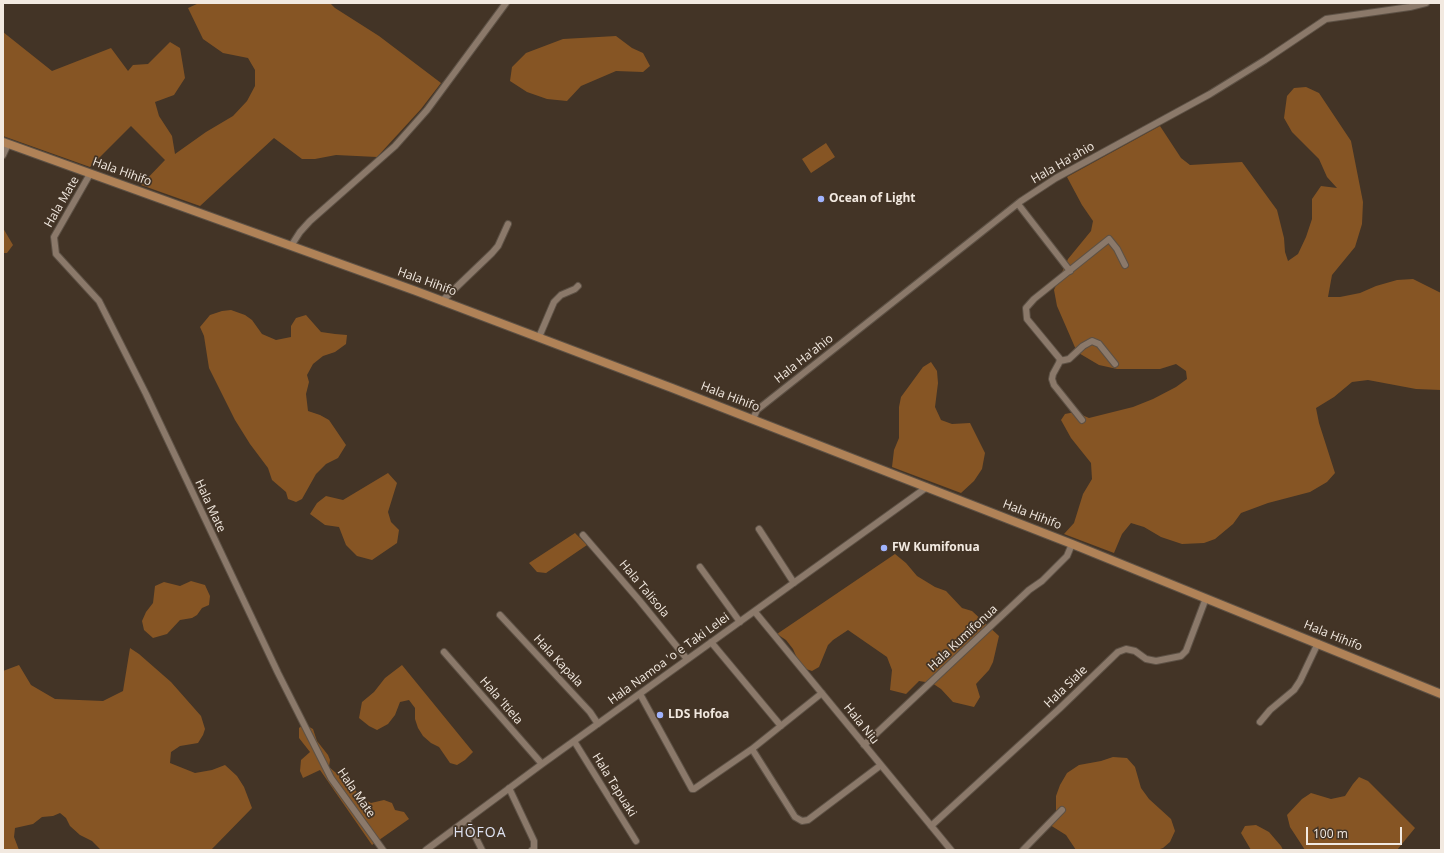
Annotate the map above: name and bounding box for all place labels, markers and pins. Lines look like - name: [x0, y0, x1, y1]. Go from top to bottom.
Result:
- place label: Ocean of Light: [829, 192, 916, 206]
- marker: Ocean of Light: [816, 194, 826, 204]
- place label: FW Kumifonua: [892, 541, 980, 555]
- marker: FW Kumifonua: [879, 543, 889, 553]
- place label: LDS Hofoa: [668, 708, 729, 722]
- marker: LDS Hofoa: [655, 710, 665, 720]

